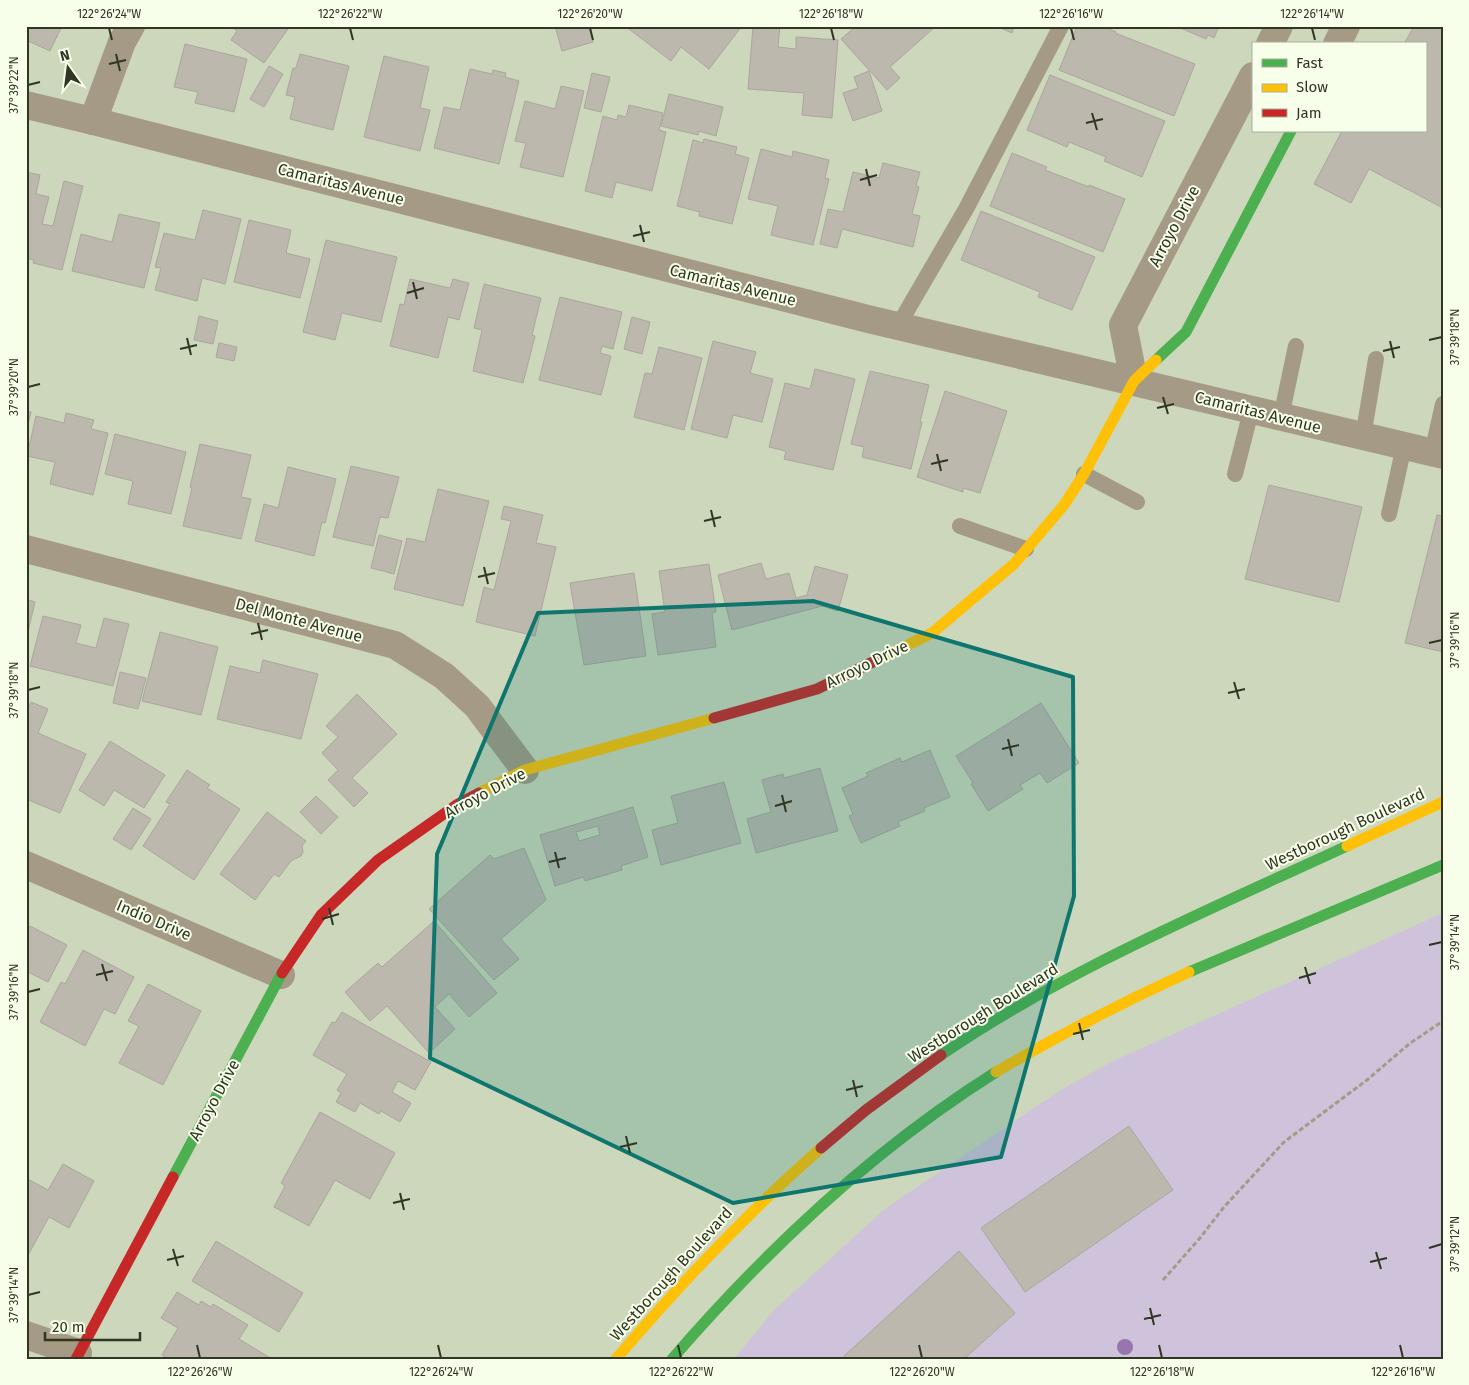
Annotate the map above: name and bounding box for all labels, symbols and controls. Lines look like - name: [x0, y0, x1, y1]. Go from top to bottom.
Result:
- text: 122°26'24"W: [77, 7, 141, 21]
- text: 122°26'22"W: [318, 7, 382, 21]
- text: 122°26'20"W: [557, 7, 623, 21]
- text: 122°26'18"W: [799, 7, 863, 21]
- text: 122°26'16"W: [1039, 7, 1103, 21]
- text: 122°26'14"W: [1280, 7, 1344, 21]
- north arrow: [42, 42, 92, 92]
- legend: [1252, 42, 1426, 132]
- text: N: [58, 46, 72, 65]
- text: Fast: [1296, 54, 1323, 72]
- text: 37°39'22"N: [7, 56, 21, 114]
- text: Slow: [1296, 78, 1328, 96]
- text: Jam: [1296, 104, 1322, 122]
- street label: Camaritas Avenue: [276, 159, 406, 209]
- street label: Arroyo Drive: [1145, 182, 1203, 270]
- street label: Camaritas Avenue: [668, 260, 798, 310]
- text: 37°39'18"N: [1448, 308, 1462, 366]
- text: 37°39'20"N: [7, 358, 21, 416]
- street label: Camaritas Avenue: [1193, 387, 1323, 437]
- street label: Del Monte Avenue: [233, 594, 365, 646]
- text: 37°39'16"N: [1448, 612, 1462, 668]
- street label: Arroyo Drive: [823, 636, 911, 692]
- text: 37°39'18"N: [7, 661, 21, 719]
- street label: Arroyo Drive: [441, 764, 529, 822]
- street label: Westborough Boulevard: [1262, 784, 1428, 874]
- street label: Indio Drive: [114, 896, 194, 944]
- text: 37°39'14"N: [1448, 914, 1462, 970]
- street label: Westborough Boulevard: [904, 959, 1062, 1067]
- text: 37°39'16"N: [7, 964, 21, 1020]
- street label: Arroyo Drive: [185, 1056, 243, 1144]
- street label: Westborough Boulevard: [606, 1203, 736, 1345]
- text: 37°39'12"N: [1448, 1216, 1462, 1272]
- text: 37°39'14"N: [7, 1267, 21, 1323]
- scale bar: [45, 1310, 140, 1342]
- text: 20 m: [52, 1318, 85, 1336]
- text: 122°26'26"W: [168, 1365, 233, 1379]
- text: 122°26'24"W: [409, 1365, 473, 1379]
- text: 122°26'22"W: [649, 1365, 713, 1379]
- text: 122°26'20"W: [889, 1365, 955, 1379]
- text: 122°26'18"W: [1130, 1365, 1194, 1379]
- text: 122°26'16"W: [1371, 1365, 1435, 1379]

